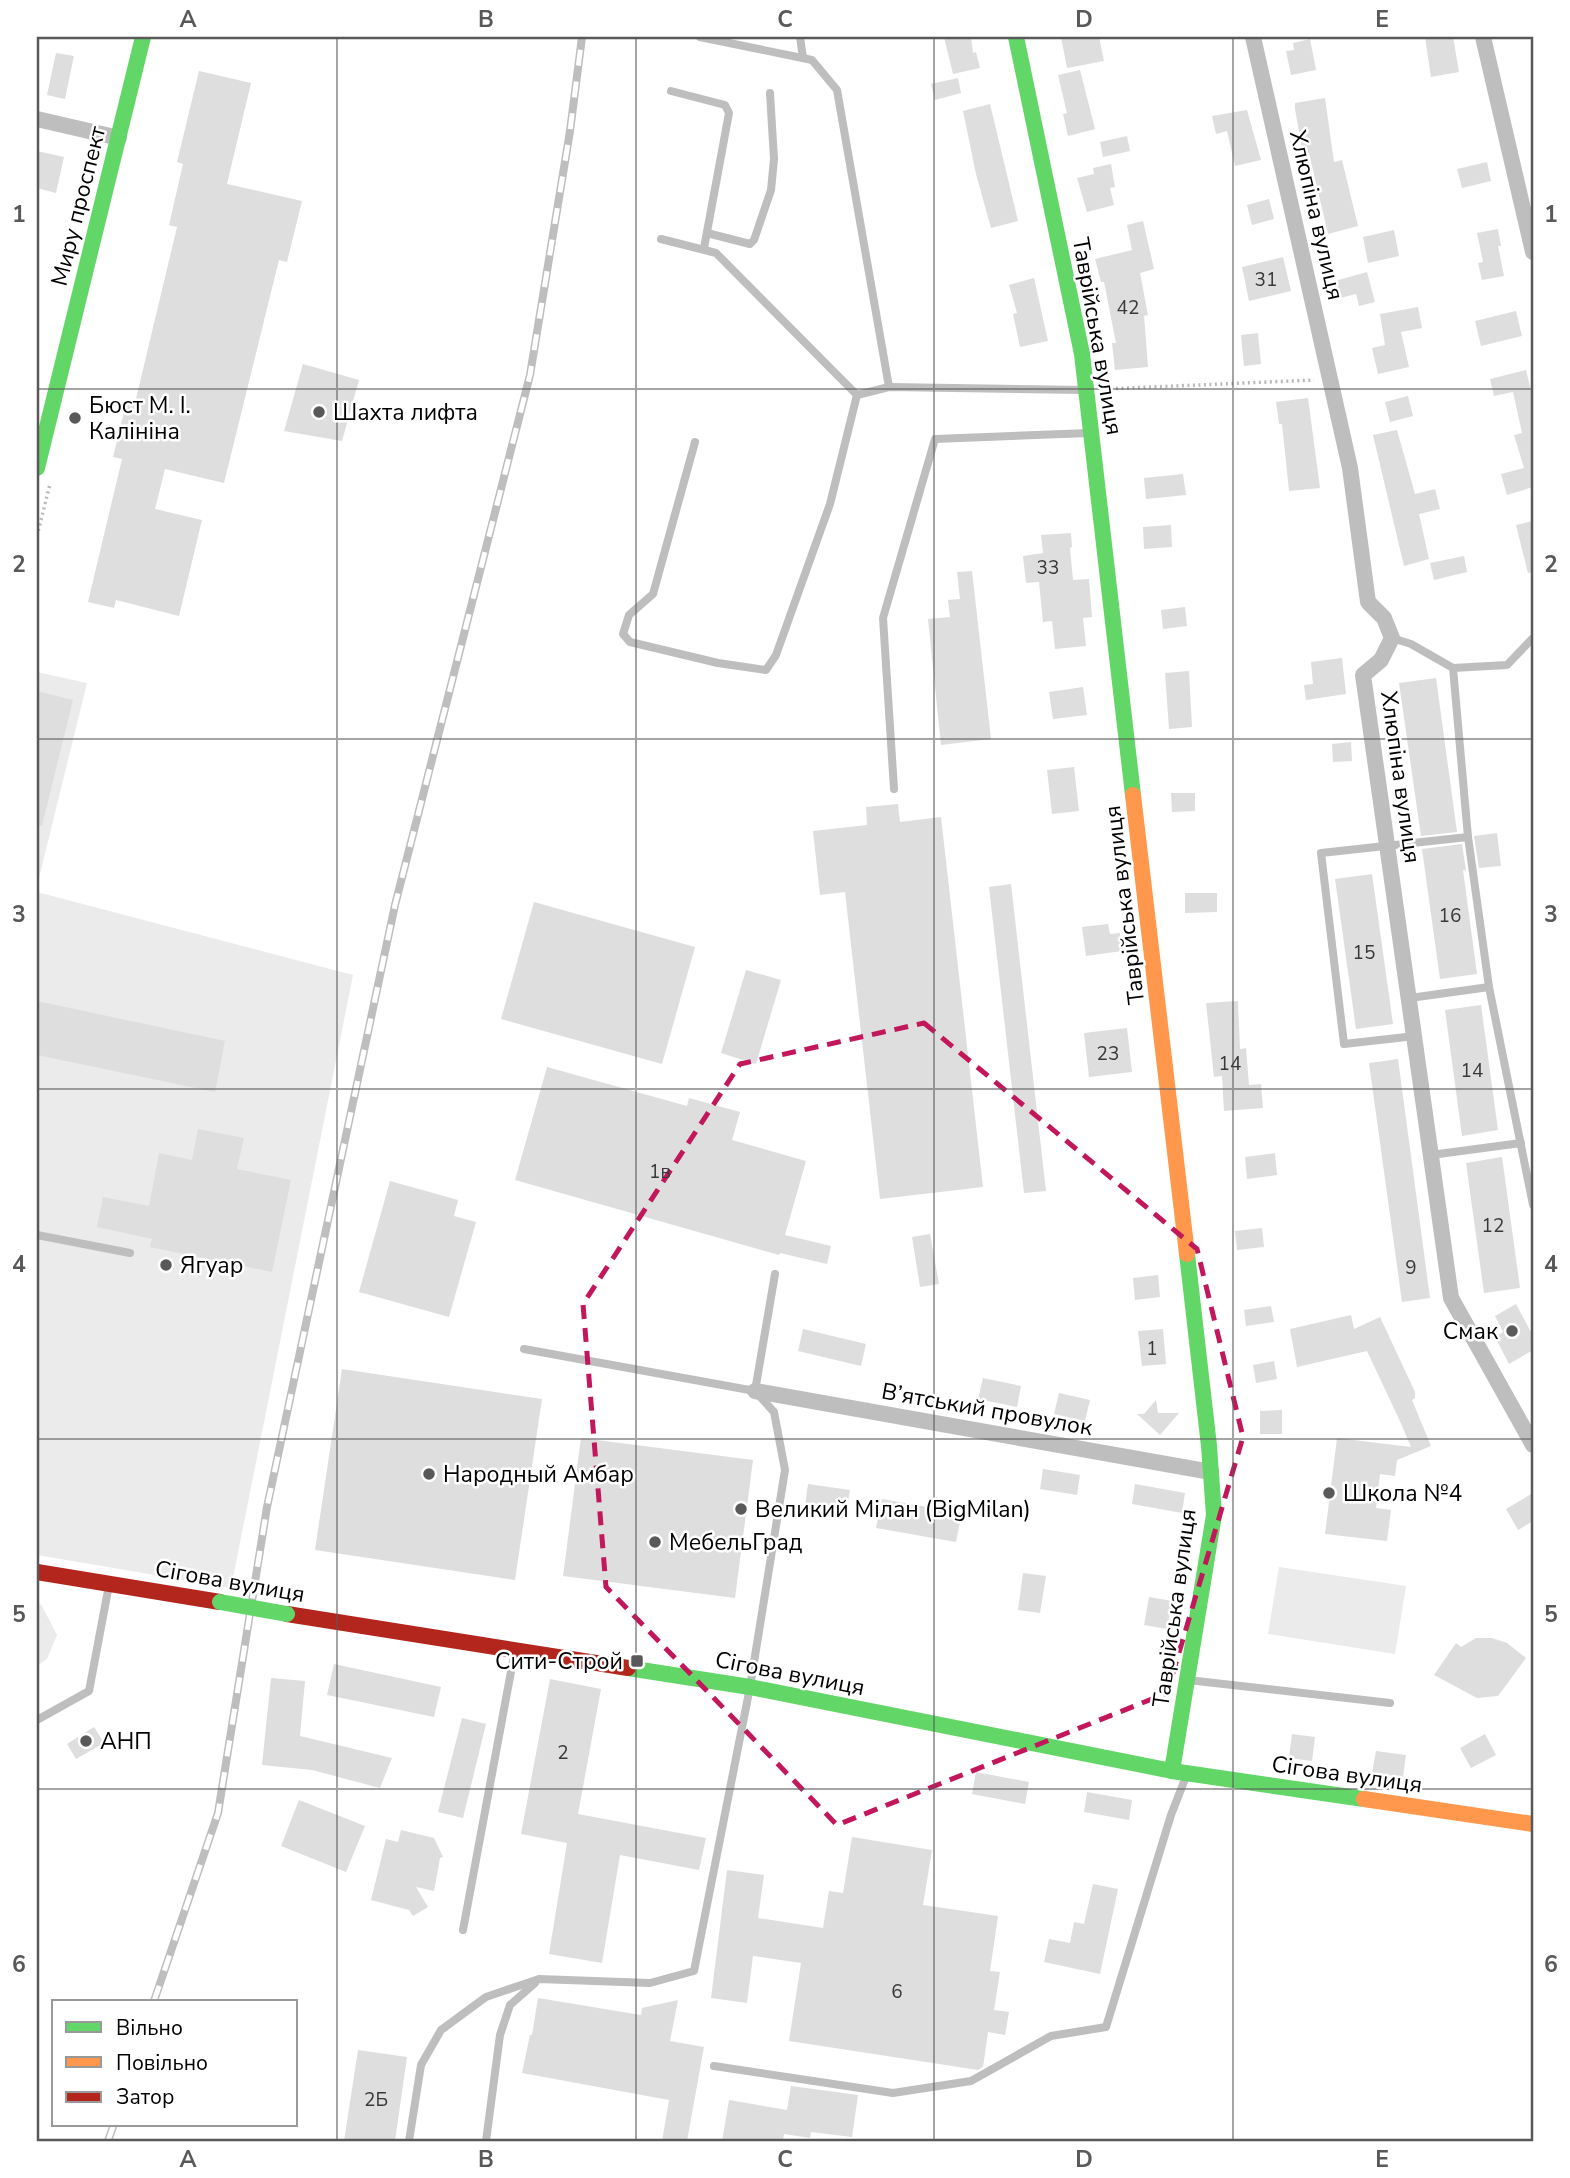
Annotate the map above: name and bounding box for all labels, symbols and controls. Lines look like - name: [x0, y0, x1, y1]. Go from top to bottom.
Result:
- text: A: [179, 4, 197, 35]
- text: B: [478, 4, 494, 35]
- text: C: [777, 4, 793, 35]
- text: D: [1075, 4, 1093, 35]
- text: E: [1375, 4, 1389, 35]
- street label: Миру проспект: [44, 122, 114, 289]
- street label: Хлюпіна вулиця: [1282, 127, 1351, 303]
- text: 1: [12, 199, 26, 230]
- text: 1: [1544, 199, 1558, 230]
- street label: Таврійська вулиця: [1065, 235, 1130, 437]
- house number: 31: [1255, 267, 1277, 293]
- house number: 42: [1117, 295, 1139, 321]
- place label: Бюст М. І. Калініна: [89, 390, 191, 447]
- place label: Шахта лифта: [333, 397, 478, 428]
- marker: Шахта лифта: [311, 404, 327, 420]
- marker: Бюст М. І. Калініна: [67, 410, 83, 426]
- text: 2: [12, 549, 26, 580]
- text: 2: [1544, 549, 1558, 580]
- house number: 33: [1037, 555, 1059, 581]
- street label: Хлюпіна вулиця: [1373, 689, 1428, 865]
- street label: Таврійська вулиця: [1097, 804, 1152, 1006]
- text: 3: [12, 899, 26, 930]
- text: 3: [1544, 899, 1558, 930]
- house number: 16: [1439, 903, 1461, 929]
- house number: 15: [1353, 940, 1375, 966]
- house number: 23: [1097, 1041, 1119, 1067]
- house number: 14: [1219, 1051, 1241, 1077]
- house number: 14: [1461, 1058, 1483, 1084]
- house number: 1в: [649, 1159, 671, 1185]
- house number: 12: [1482, 1213, 1504, 1239]
- text: 4: [12, 1249, 26, 1280]
- text: 4: [1544, 1249, 1558, 1280]
- place label: Ягуар: [180, 1250, 243, 1281]
- house number: 9: [1405, 1255, 1417, 1281]
- marker: Ягуар: [158, 1257, 174, 1273]
- place label: Смак: [1443, 1316, 1499, 1347]
- marker: Смак: [1504, 1323, 1520, 1339]
- house number: 1: [1146, 1336, 1158, 1362]
- street label: В’ятський провулок: [879, 1376, 1096, 1443]
- place label: Народный Амбар: [443, 1459, 634, 1490]
- marker: Народный Амбар: [421, 1466, 437, 1482]
- place label: Школа №4: [1343, 1478, 1462, 1509]
- marker: Школа №4: [1321, 1485, 1337, 1501]
- place label: Великий Мілан (BigMilan): [755, 1494, 1031, 1525]
- marker: Великий Мілан (BigMilan): [733, 1501, 749, 1517]
- street label: Таврійська вулиця: [1145, 1507, 1204, 1709]
- place label: МебельГрад: [669, 1527, 802, 1558]
- marker: МебельГрад: [647, 1534, 663, 1550]
- street label: Сігова вулиця: [153, 1553, 307, 1610]
- text: 5: [12, 1599, 26, 1630]
- text: 5: [1544, 1599, 1558, 1630]
- street label: Сігова вулиця: [712, 1644, 867, 1703]
- place label: Сити-Строй: [495, 1646, 623, 1677]
- marker: Сити-Строй: [629, 1653, 645, 1669]
- place label: АНП: [100, 1726, 152, 1757]
- marker: АНП: [78, 1733, 94, 1749]
- house number: 2: [557, 1740, 569, 1766]
- street label: Сігова вулиця: [1270, 1749, 1424, 1800]
- text: 6: [12, 1949, 26, 1980]
- text: 6: [1544, 1949, 1558, 1980]
- house number: 6: [891, 1979, 903, 2005]
- legend: [52, 2000, 298, 2126]
- text: Вільно: [116, 2014, 183, 2042]
- text: Повільно: [116, 2049, 208, 2077]
- text: Затор: [116, 2083, 174, 2111]
- house number: 2Б: [364, 2087, 388, 2113]
- text: A: [179, 2144, 197, 2175]
- text: B: [478, 2144, 494, 2175]
- text: C: [777, 2144, 793, 2175]
- text: D: [1075, 2144, 1093, 2175]
- text: E: [1375, 2144, 1389, 2175]

